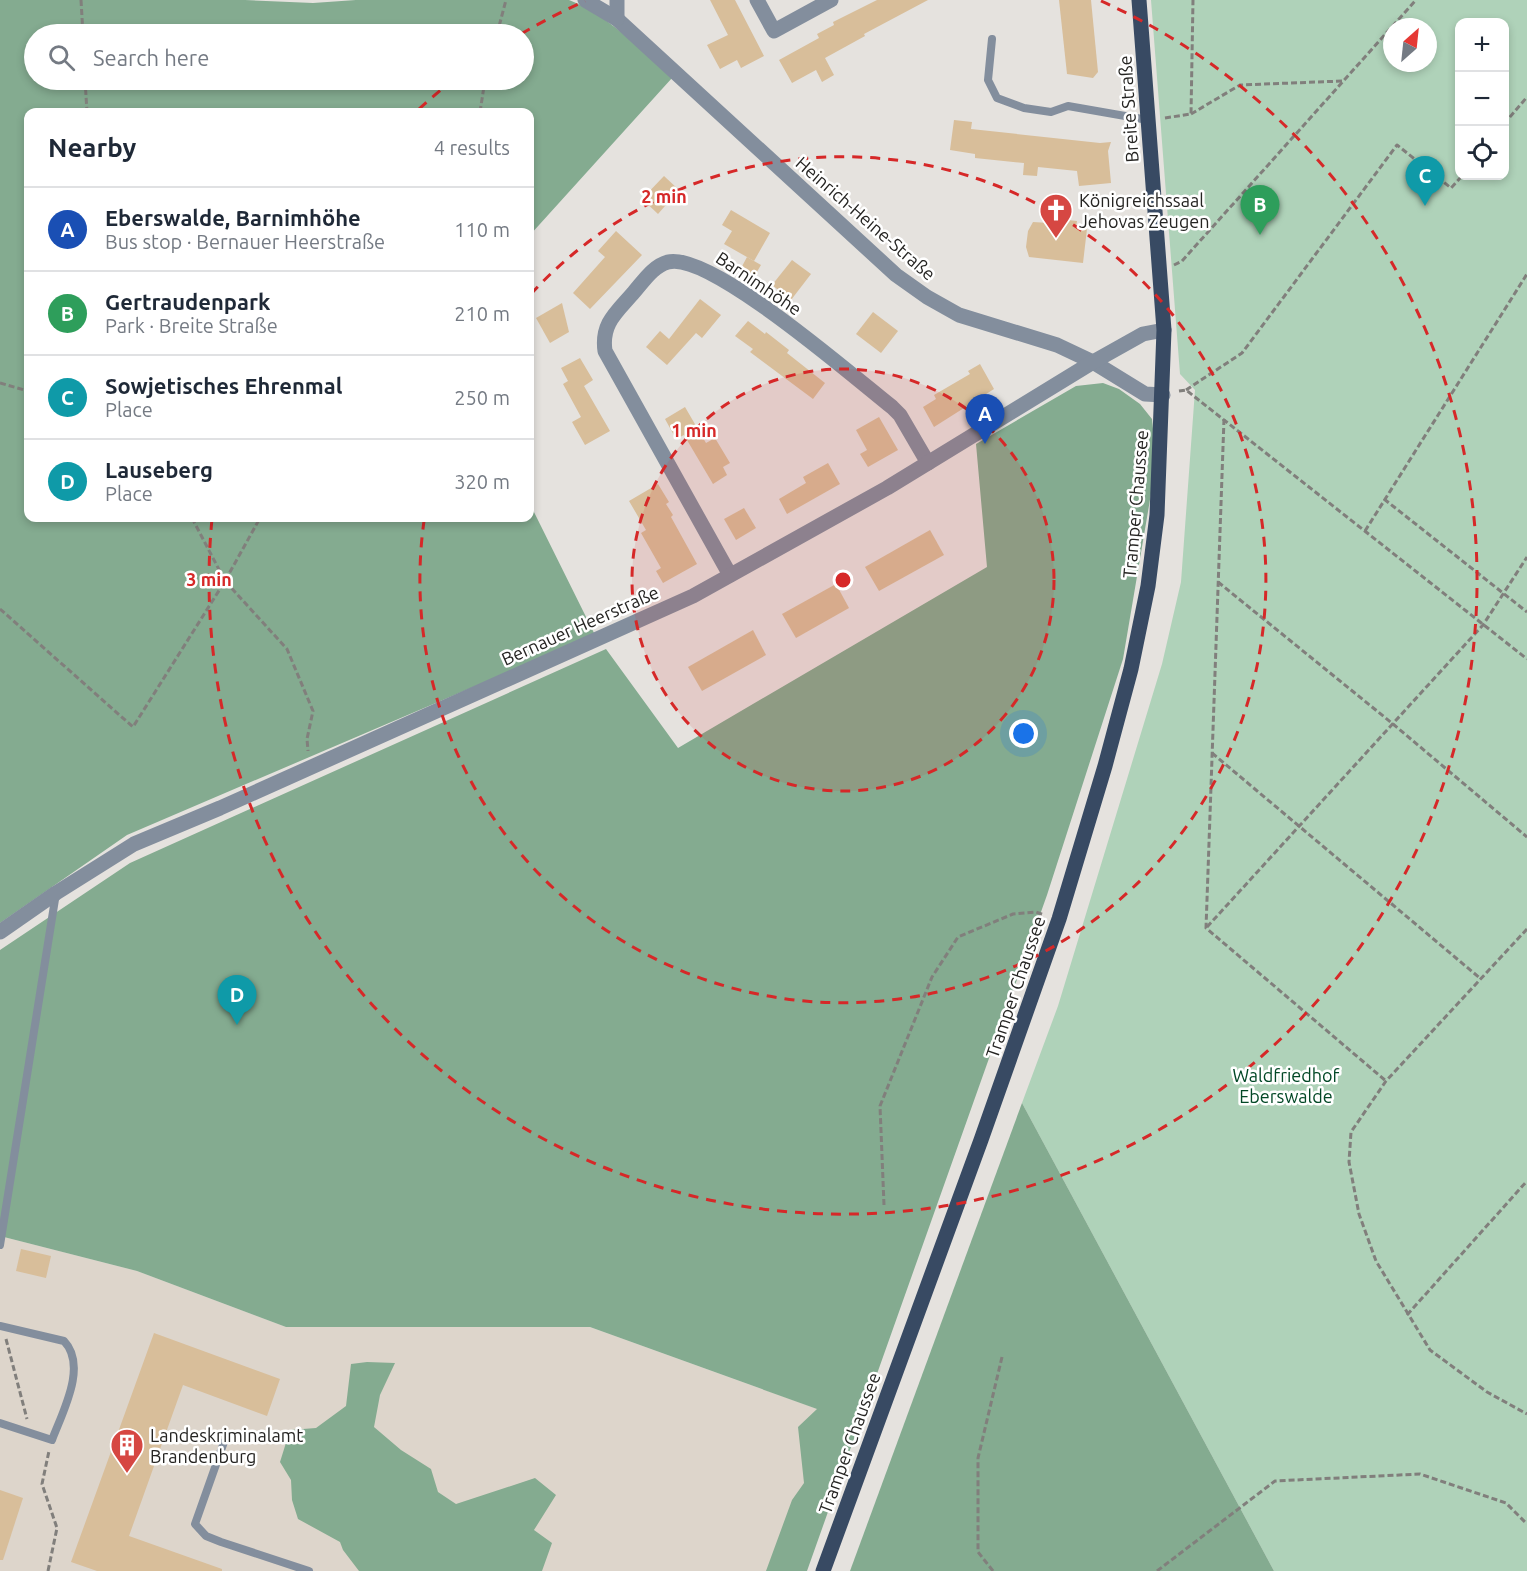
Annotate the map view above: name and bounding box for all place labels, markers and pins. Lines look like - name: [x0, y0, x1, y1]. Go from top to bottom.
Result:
- pin: C: [1406, 156, 1444, 206]
- pin: B: [1240, 186, 1280, 235]
- place label: Königreichssaal Jehovas Zeugen: [1079, 190, 1209, 231]
- church icon: Königreichssaal Jehovas Zeugen: [1038, 192, 1074, 239]
- pin: A: [966, 394, 1004, 444]
- centre of rings: [833, 570, 853, 590]
- pin: D: [218, 976, 256, 1025]
- place label: Landeskriminalamt Brandenburg: [150, 1425, 303, 1466]
- building icon: Landeskriminalamt Brandenburg: [109, 1427, 145, 1474]

